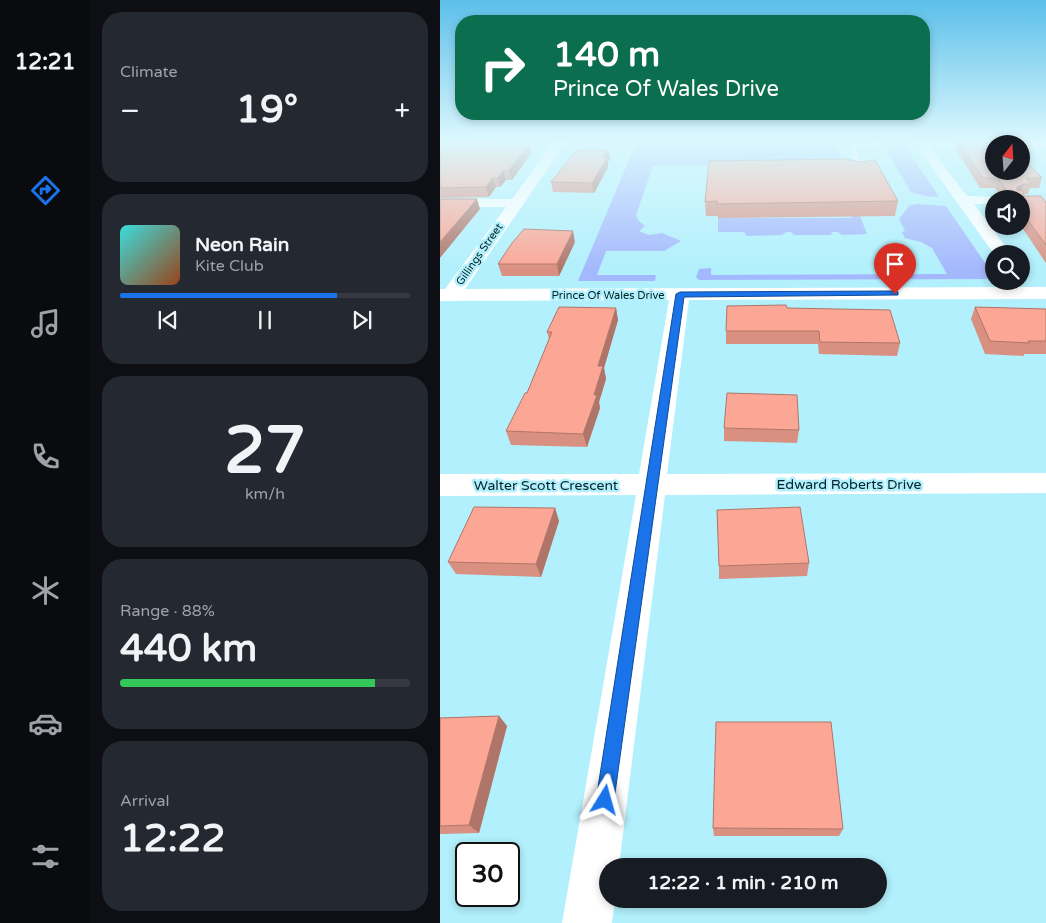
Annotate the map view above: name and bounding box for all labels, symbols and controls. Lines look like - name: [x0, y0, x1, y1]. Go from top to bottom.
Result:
- text: 140 m: [553, 34, 660, 76]
- icon: right: [470, 35, 535, 100]
- text: 12:21: [15, 49, 75, 75]
- text: Climate: [120, 62, 178, 82]
- text: Prince Of Wales Drive: [553, 76, 779, 102]
- text: 19°: [236, 87, 298, 133]
- text: −: [120, 94, 140, 128]
- text: +: [394, 94, 410, 128]
- north arrow: [985, 135, 1030, 180]
- map controls: [985, 135, 1030, 290]
- icon: directions: [28, 173, 63, 208]
- button: sound: [985, 190, 1030, 235]
- street label: Gillings Street: [453, 221, 506, 288]
- text: Neon Rain: [195, 234, 289, 256]
- pin: [874, 243, 916, 294]
- button: search: [985, 245, 1030, 290]
- icon: arrive: [881, 250, 909, 278]
- text: Kite Club: [195, 256, 264, 276]
- street label: Prince Of Wales Drive: [552, 289, 664, 302]
- icon: music: [28, 306, 63, 341]
- icon: previous: [154, 306, 182, 334]
- icon: pause: [251, 306, 279, 334]
- icon: next: [348, 306, 376, 334]
- text: 27: [224, 412, 306, 491]
- icon: phone: [28, 439, 63, 474]
- street label: Edward Roberts Drive: [777, 476, 922, 493]
- street label: Walter Scott Crescent: [474, 477, 619, 494]
- text: km/h: [245, 484, 285, 504]
- icon: climate: [28, 573, 63, 608]
- text: Range · 88%: [120, 601, 215, 621]
- text: 440 km: [120, 626, 257, 672]
- icon: car: [28, 706, 63, 741]
- position arrow: [578, 773, 630, 825]
- text: Arrival: [120, 791, 169, 811]
- text: 12:22: [120, 816, 225, 862]
- icon: filters: [28, 839, 63, 874]
- speed limit sign: 30: [455, 842, 520, 907]
- text: 12:22 · 1 min · 210 m: [647, 872, 839, 894]

